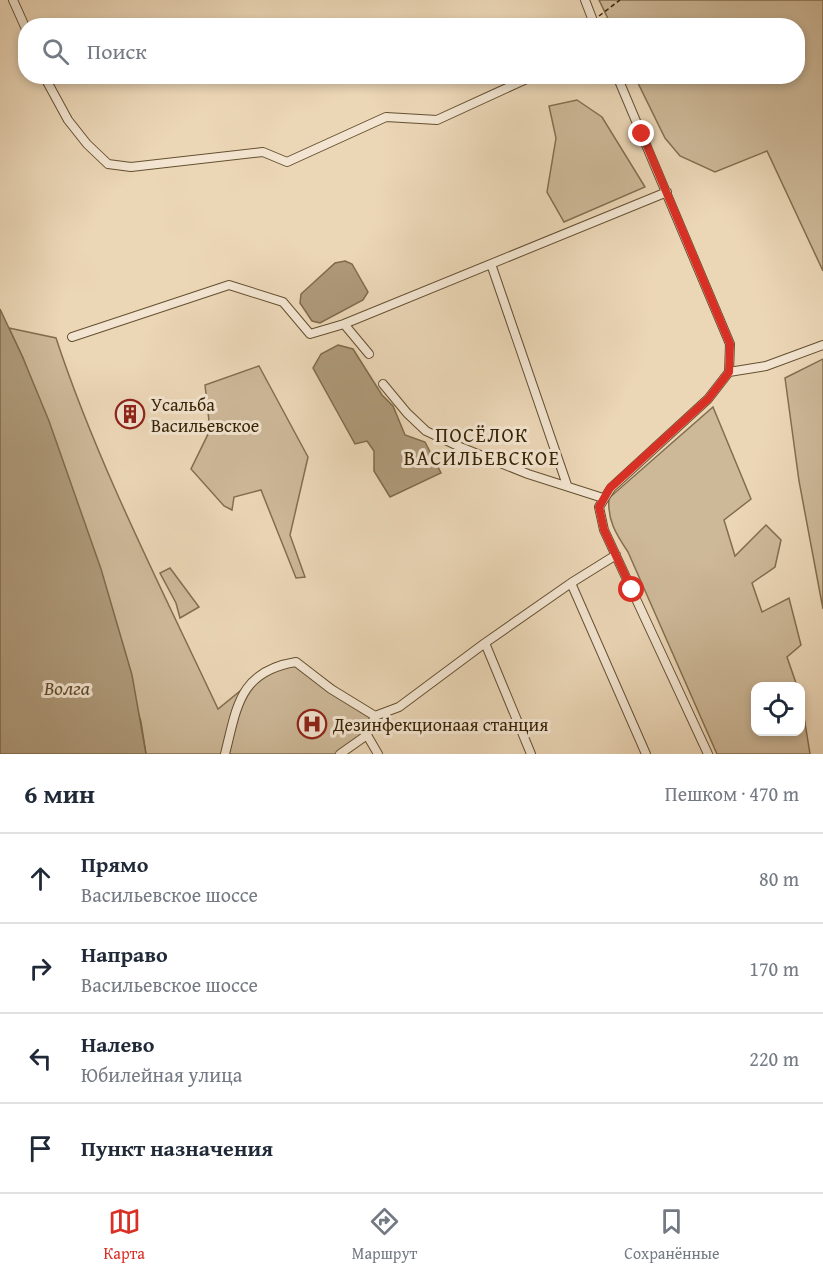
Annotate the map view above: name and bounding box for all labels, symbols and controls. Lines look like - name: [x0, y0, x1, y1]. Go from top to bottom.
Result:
- search box: [18, 18, 805, 84]
- icon: search: [39, 35, 72, 68]
- text: Поиск: [87, 35, 147, 67]
- route end: [628, 120, 654, 146]
- place label: Усальба Васильевское: [151, 391, 259, 439]
- building icon: Усальба Васильевское: [114, 398, 146, 430]
- district label: ПОСЁЛОК ВАСИЛЬЕВСКОЕ: [404, 420, 560, 472]
- route start: [618, 576, 644, 602]
- water label: Волга: [43, 673, 91, 702]
- map controls: [751, 682, 805, 736]
- button: locate: [751, 682, 805, 736]
- hospital icon: Дезинфекционаая станция: [296, 708, 328, 740]
- place label: Дезинфекционаая станция: [332, 711, 548, 738]
- text: 6 мин: [24, 774, 95, 813]
- text: Пешком · 470 m: [665, 779, 799, 808]
- text: Прямо: [81, 848, 148, 880]
- icon: ahead: [24, 862, 57, 895]
- text: 80 m: [759, 864, 799, 893]
- text: Васильевское шоссе: [81, 880, 258, 909]
- text: Направо: [81, 938, 168, 970]
- icon: right: [24, 952, 57, 985]
- text: 170 m: [749, 954, 799, 983]
- text: Васильевское шоссе: [81, 970, 258, 999]
- text: Налево: [81, 1028, 154, 1060]
- icon: left: [24, 1042, 57, 1075]
- text: 220 m: [749, 1044, 799, 1073]
- text: Юбилейная улица: [81, 1060, 242, 1089]
- icon: arrive: [24, 1132, 57, 1165]
- text: Пункт назначения: [81, 1132, 273, 1164]
- tab: Карта: [103, 1205, 145, 1265]
- tab: Маршрут: [352, 1205, 417, 1265]
- tab: Сохранённые: [624, 1205, 720, 1265]

